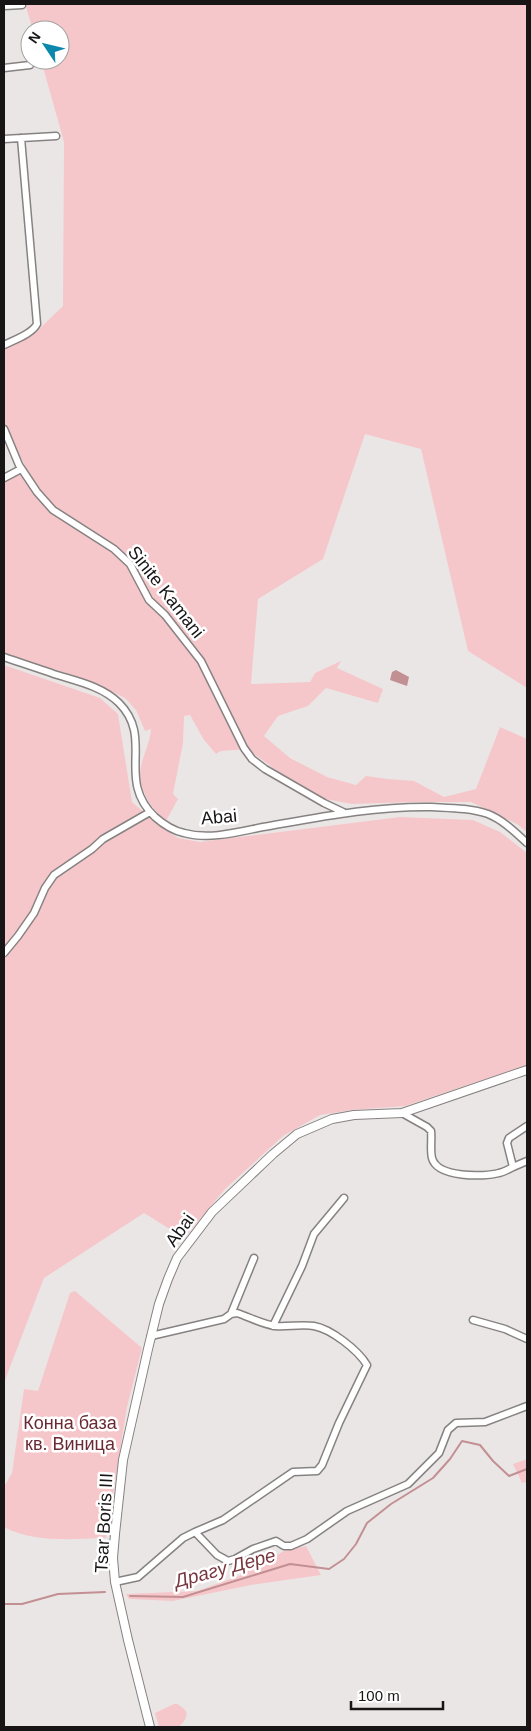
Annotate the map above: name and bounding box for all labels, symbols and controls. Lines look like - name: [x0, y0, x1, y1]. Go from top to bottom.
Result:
- north arrow: [20, 20, 70, 70]
- text: N: [25, 29, 44, 46]
- street label: Sinite Kamani: [124, 542, 208, 642]
- street label: Abai: [200, 805, 238, 829]
- street label: Abai: [161, 1210, 199, 1250]
- park label: Конна база кв. Виница: [23, 1413, 118, 1454]
- street label: Tsar Boris III: [91, 1473, 117, 1573]
- water label: Драгу Дере: [170, 1544, 278, 1592]
- scale bar: [351, 1678, 444, 1710]
- text: 100 m: [358, 1687, 400, 1704]

